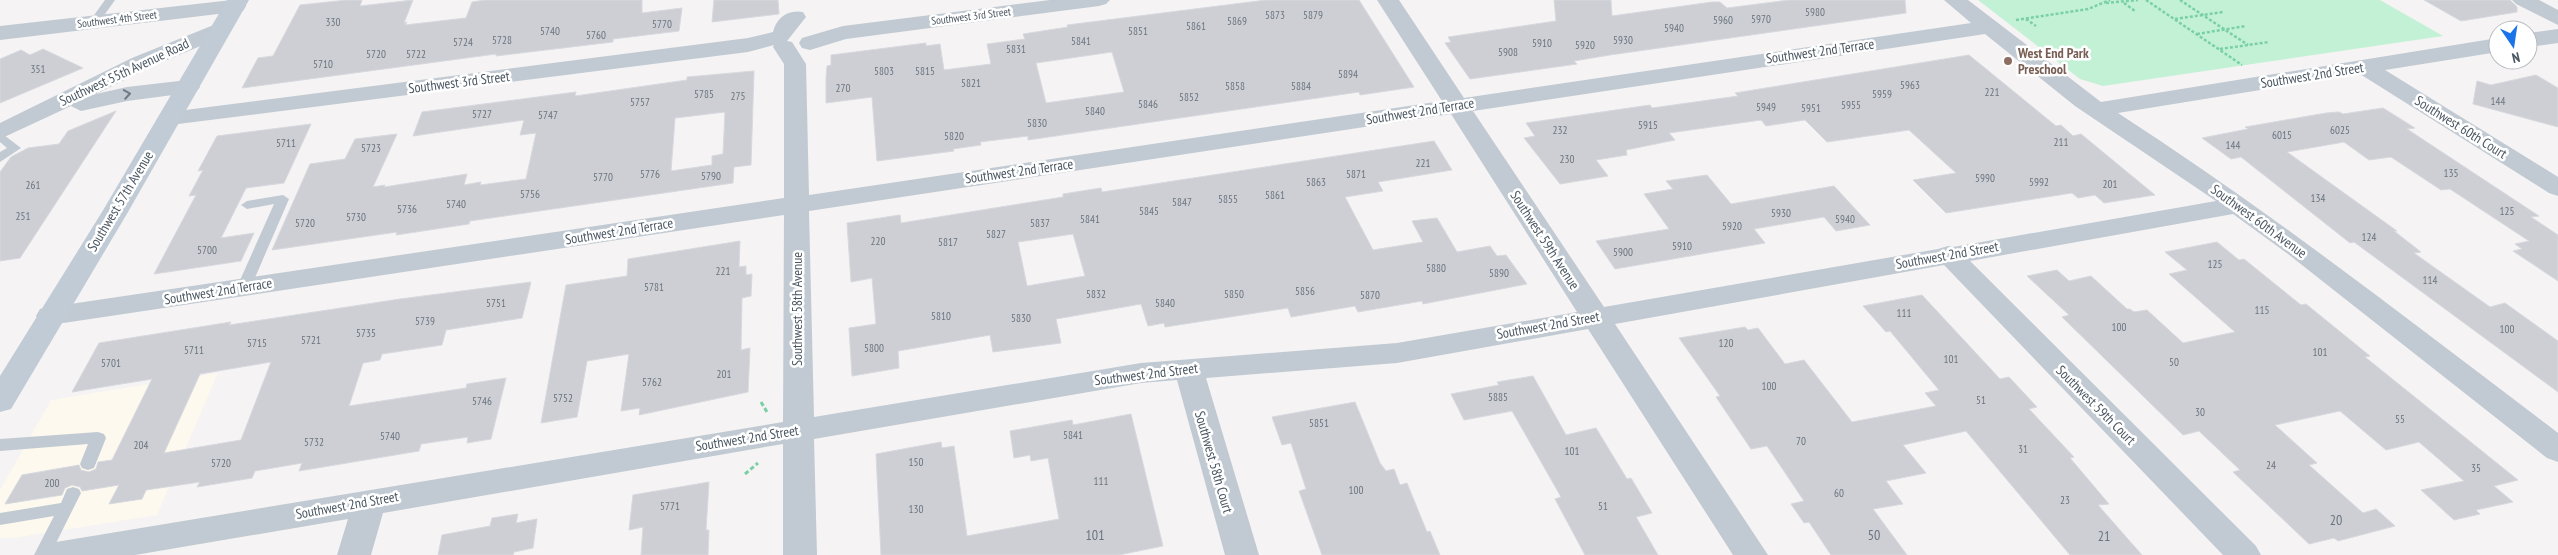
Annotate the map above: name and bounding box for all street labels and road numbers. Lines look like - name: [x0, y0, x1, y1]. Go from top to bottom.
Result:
- street label: Southwest 3rd Street: [930, 4, 1012, 28]
- street label: Southwest 4th Street: [76, 7, 158, 31]
- street label: Southwest 55th Avenue Road: [56, 34, 192, 110]
- street label: Southwest 2nd Terrace: [1765, 34, 1875, 68]
- street label: Southwest 2nd Street: [2259, 58, 2365, 92]
- street label: Southwest 3rd Street: [407, 67, 511, 97]
- street label: Southwest 60th Court: [2412, 91, 2511, 163]
- street label: Southwest 2nd Terrace: [1365, 94, 1475, 128]
- street label: Southwest 57th Avenue: [83, 147, 157, 255]
- street label: Southwest 2nd Terrace: [964, 154, 1074, 188]
- street label: Southwest 60th Avenue: [2208, 180, 2311, 262]
- street label: Southwest 59th Avenue: [1506, 187, 1584, 293]
- street label: Southwest 2nd Terrace: [564, 214, 674, 248]
- street label: Southwest 2nd Street: [1894, 237, 2000, 273]
- street label: Southwest 58th Avenue: [788, 252, 806, 366]
- street label: Southwest 2nd Terrace: [163, 274, 273, 308]
- street label: Southwest 2nd Street: [1495, 307, 1601, 343]
- street label: Southwest 2nd Street: [1093, 359, 1199, 389]
- street label: Southwest 59th Court: [2052, 361, 2140, 449]
- street label: Southwest 58th Court: [1191, 409, 1237, 515]
- street label: Southwest 2nd Street: [694, 421, 800, 455]
- street label: Southwest 2nd Street: [294, 487, 400, 523]

